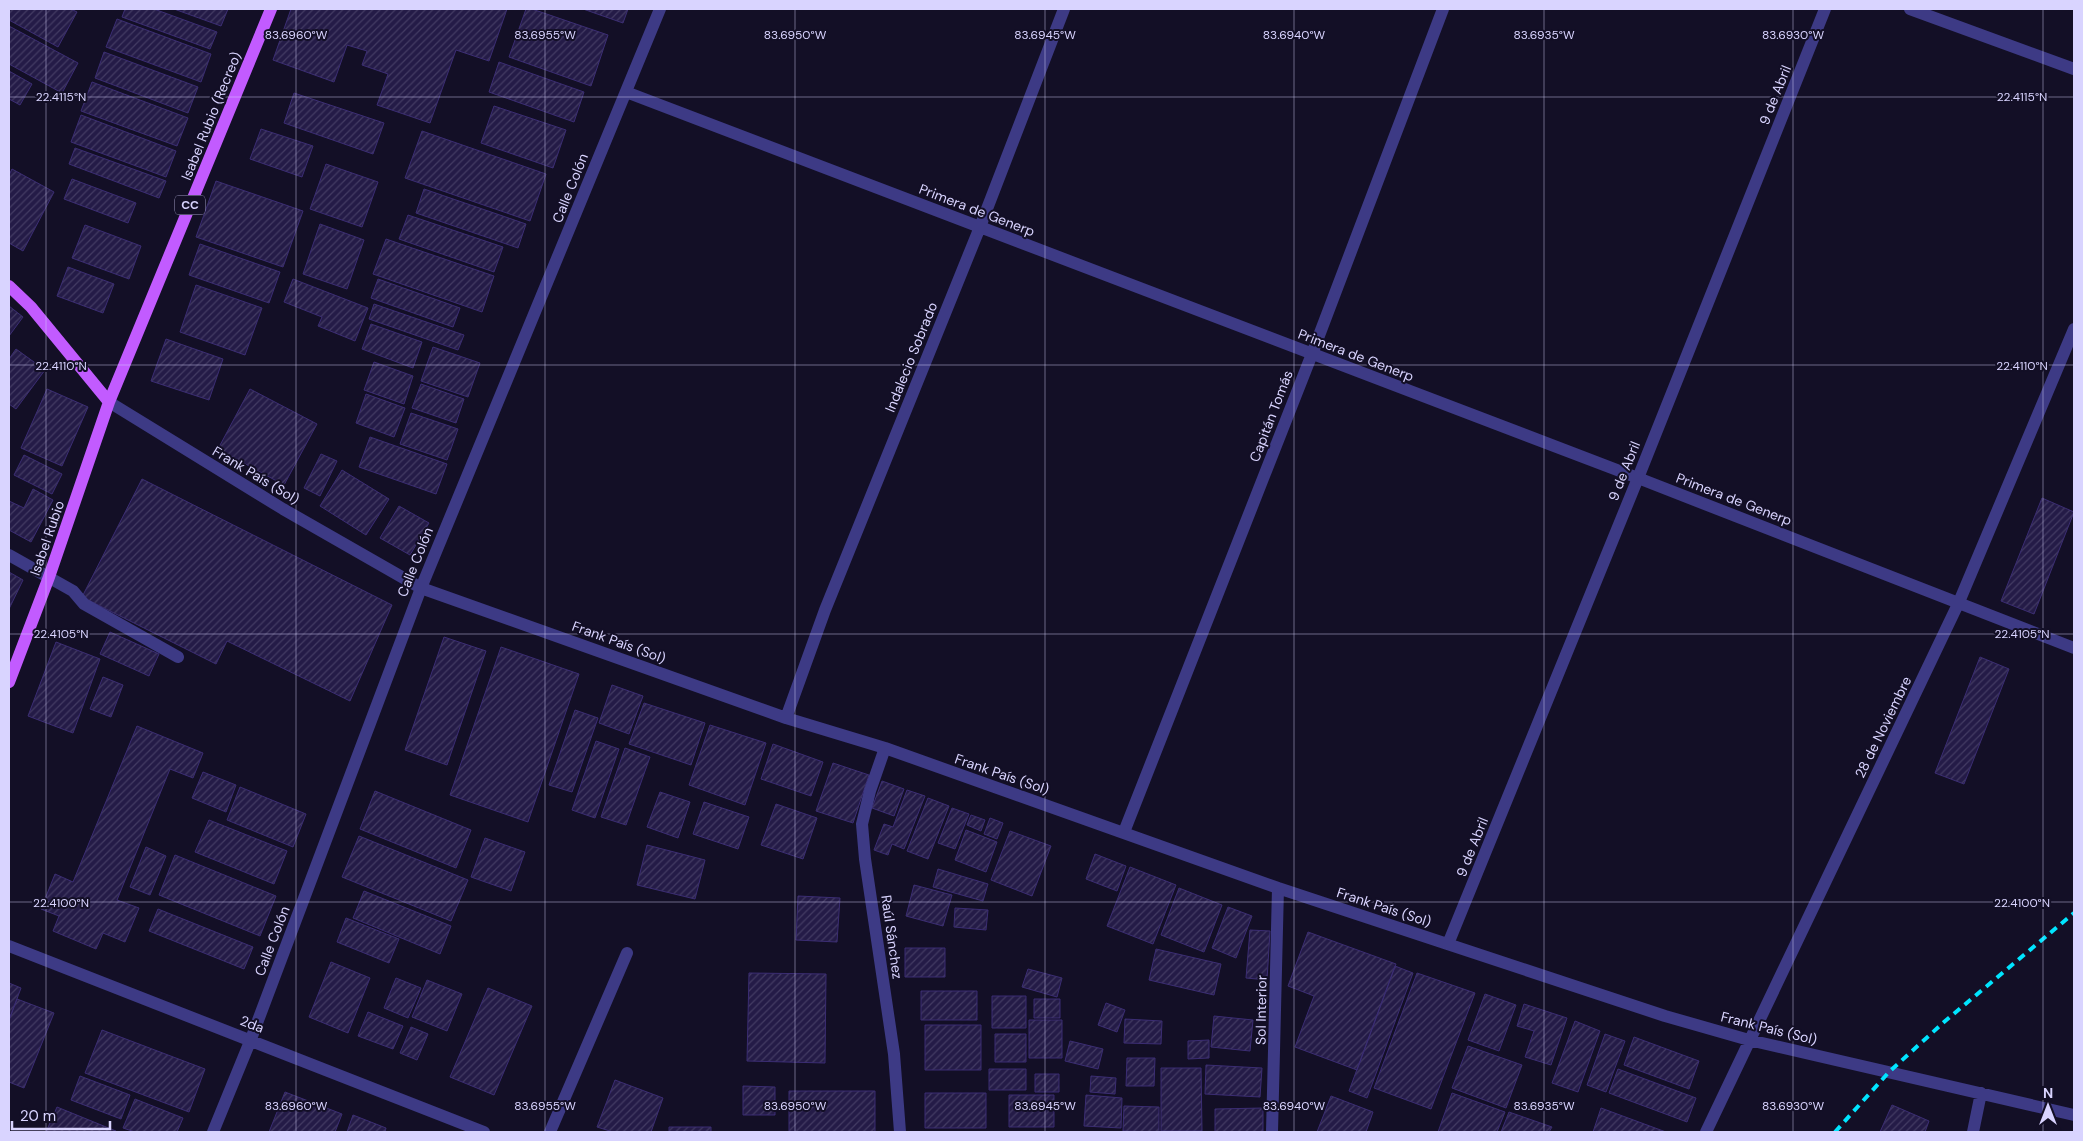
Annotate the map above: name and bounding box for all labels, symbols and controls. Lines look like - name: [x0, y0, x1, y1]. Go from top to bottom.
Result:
- text: 83.6960°W: [265, 27, 328, 43]
- text: 83.6955°W: [514, 27, 576, 43]
- text: 83.6950°W: [764, 27, 827, 43]
- text: 83.6945°W: [1014, 27, 1076, 43]
- text: 83.6940°W: [1263, 27, 1326, 43]
- text: 83.6935°W: [1513, 27, 1575, 43]
- text: 83.6930°W: [1762, 27, 1824, 43]
- street label: Isabel Rubio (Recreo): [177, 49, 245, 183]
- street label: 9 de Abril: [1755, 63, 1795, 127]
- text: 22.4115°N: [36, 89, 86, 105]
- text: 22.4115°N: [1997, 89, 2047, 105]
- street label: Calle Colón: [548, 151, 592, 225]
- street label: Primera de Generp: [917, 180, 1038, 240]
- road number: CC: [175, 196, 205, 214]
- street label: Indalecio Sobrado: [881, 299, 941, 415]
- street label: Primera de Generp: [1296, 325, 1417, 385]
- text: 22.4110°N: [35, 358, 87, 374]
- text: 22.4110°N: [1996, 358, 2048, 374]
- street label: Capitán Tomás: [1245, 368, 1297, 464]
- street label: 9 de Abril: [1604, 439, 1644, 503]
- street label: Frank País (Sol): [209, 442, 303, 508]
- street label: Primera de Generp: [1674, 469, 1795, 529]
- street label: Isabel Rubio: [26, 498, 68, 578]
- street label: Calle Colón: [393, 525, 437, 599]
- street label: Frank País (Sol): [570, 617, 668, 667]
- text: 22.4105°N: [33, 626, 89, 642]
- text: 22.4105°N: [1994, 626, 2050, 642]
- street label: 28 de Noviembre: [1851, 673, 1915, 781]
- street label: Frank País (Sol): [953, 749, 1051, 799]
- street label: 9 de Abril: [1452, 815, 1492, 879]
- street label: Frank País (Sol): [1334, 883, 1434, 931]
- street label: Raúl Sánchez: [877, 894, 907, 980]
- text: 22.4100°N: [33, 895, 89, 911]
- text: 22.4100°N: [1994, 895, 2050, 911]
- street label: Calle Colón: [250, 904, 294, 978]
- street label: Sol Interior: [1251, 975, 1271, 1045]
- street label: Frank País (Sol): [1719, 1007, 1819, 1049]
- street label: 2da: [237, 1011, 267, 1037]
- north arrow: [2023, 1081, 2073, 1131]
- text: N: [2043, 1084, 2053, 1102]
- scale bar: [12, 1098, 110, 1130]
- text: 83.6960°W: [265, 1098, 328, 1114]
- text: 83.6955°W: [514, 1098, 576, 1114]
- text: 83.6950°W: [764, 1098, 827, 1114]
- text: 83.6945°W: [1014, 1098, 1076, 1114]
- text: 83.6940°W: [1263, 1098, 1326, 1114]
- text: 83.6935°W: [1513, 1098, 1575, 1114]
- text: 83.6930°W: [1762, 1098, 1824, 1114]
- text: 20 m: [20, 1106, 56, 1126]

